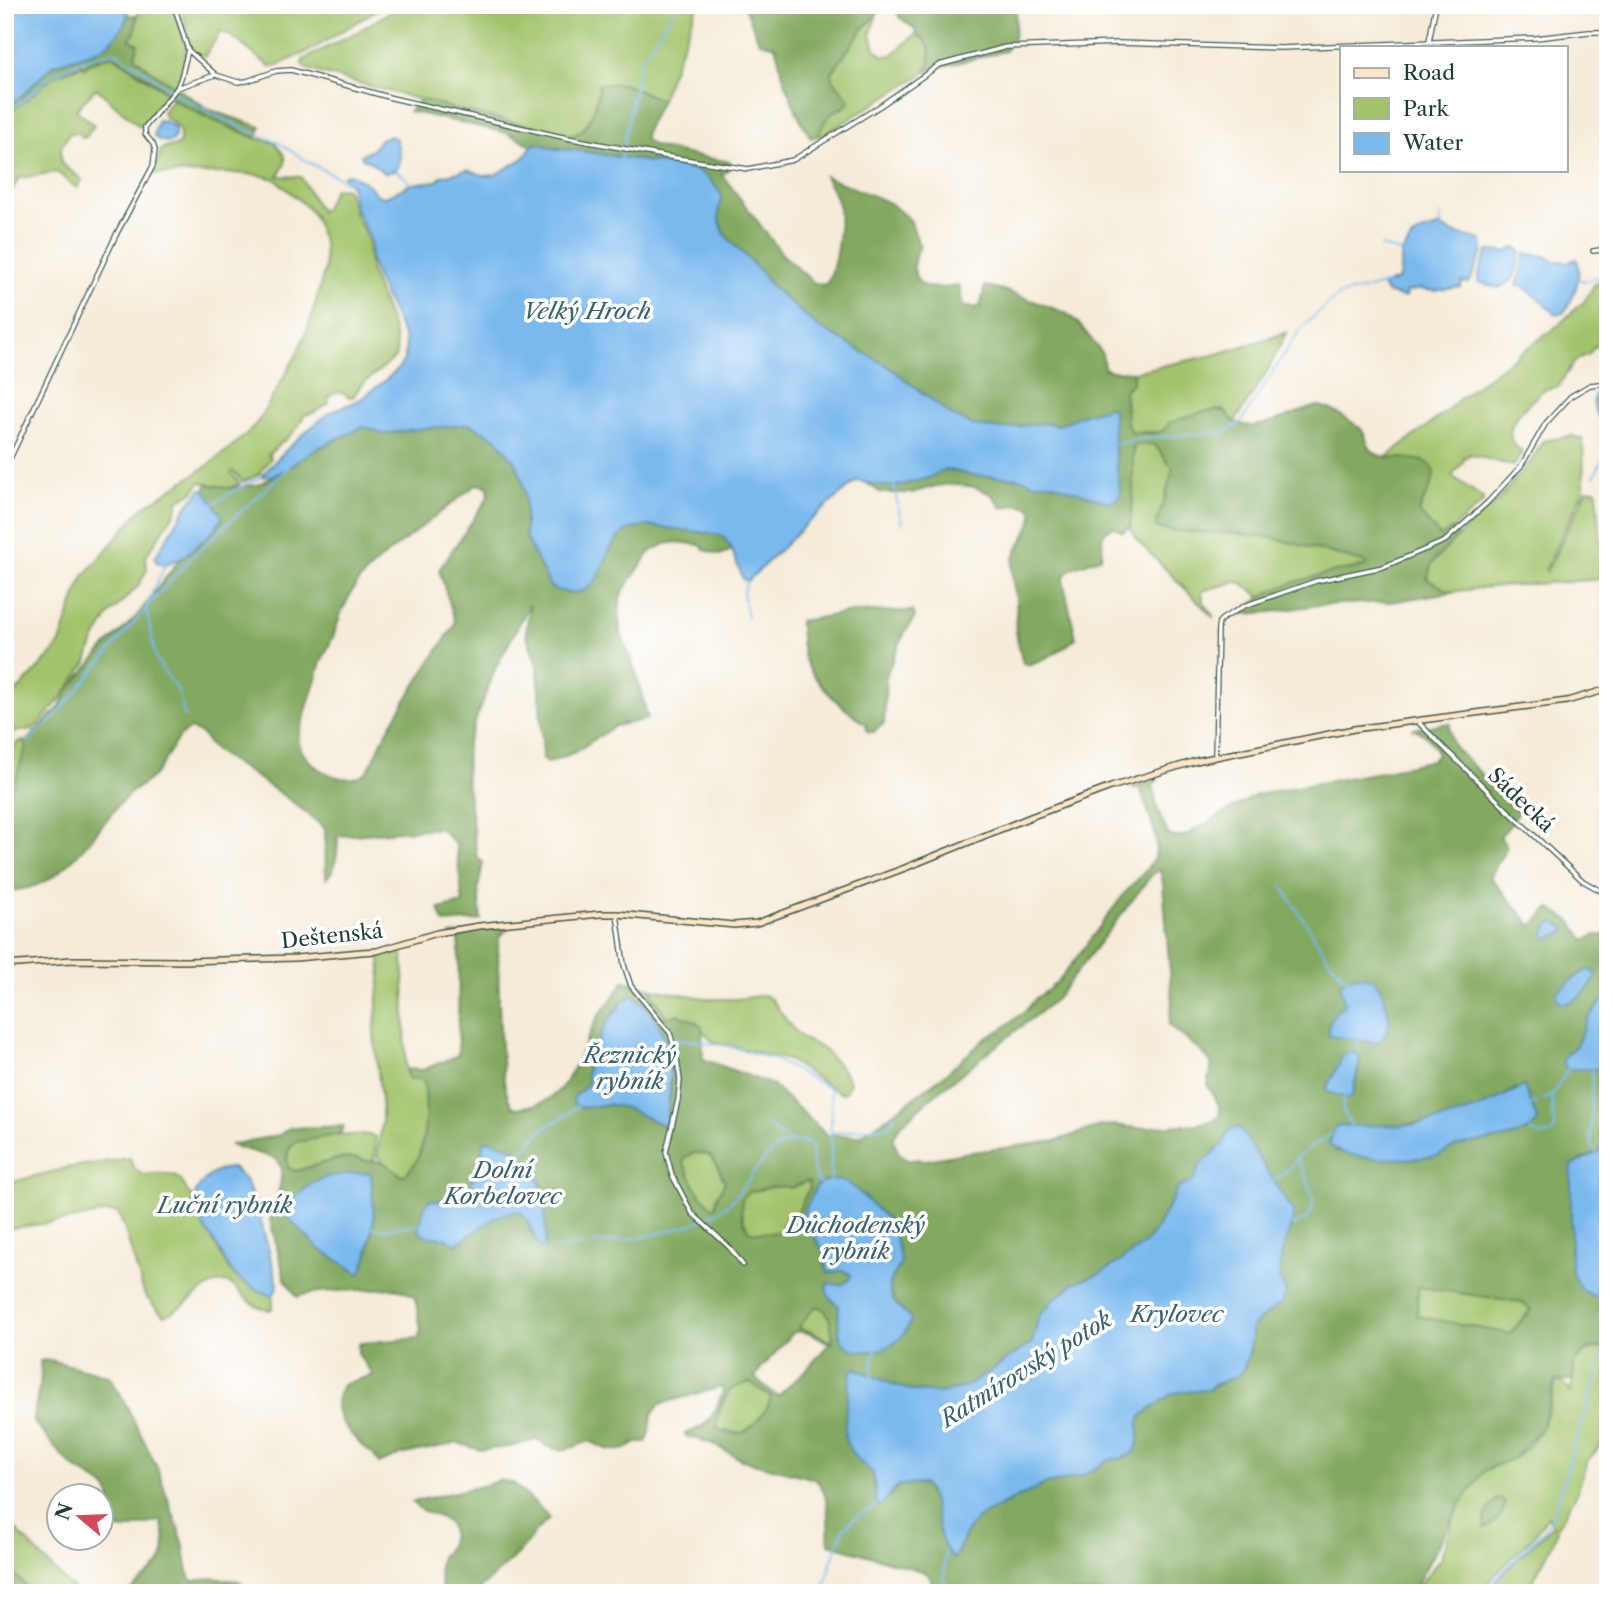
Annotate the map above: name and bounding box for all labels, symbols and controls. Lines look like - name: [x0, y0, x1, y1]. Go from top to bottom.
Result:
- legend: [1340, 46, 1568, 172]
- text: Road: [1403, 60, 1455, 85]
- text: Park: [1403, 96, 1449, 121]
- text: Water: [1402, 130, 1463, 155]
- water label: Velký Hroch: [523, 297, 651, 325]
- street label: Sádecká: [1483, 762, 1560, 838]
- street label: Deštenská: [280, 918, 385, 953]
- water label: Řeznický rybník: [581, 1041, 677, 1095]
- water label: Dolní Korbelovec: [442, 1156, 563, 1210]
- water label: Luční rybník: [155, 1191, 293, 1219]
- water label: Důchodenský rybník: [785, 1211, 926, 1265]
- water label: Krylovec: [1129, 1300, 1225, 1328]
- water label: Ratmírovský potok: [933, 1305, 1117, 1434]
- north arrow: [46, 1482, 116, 1552]
- text: N: [51, 1500, 78, 1523]

